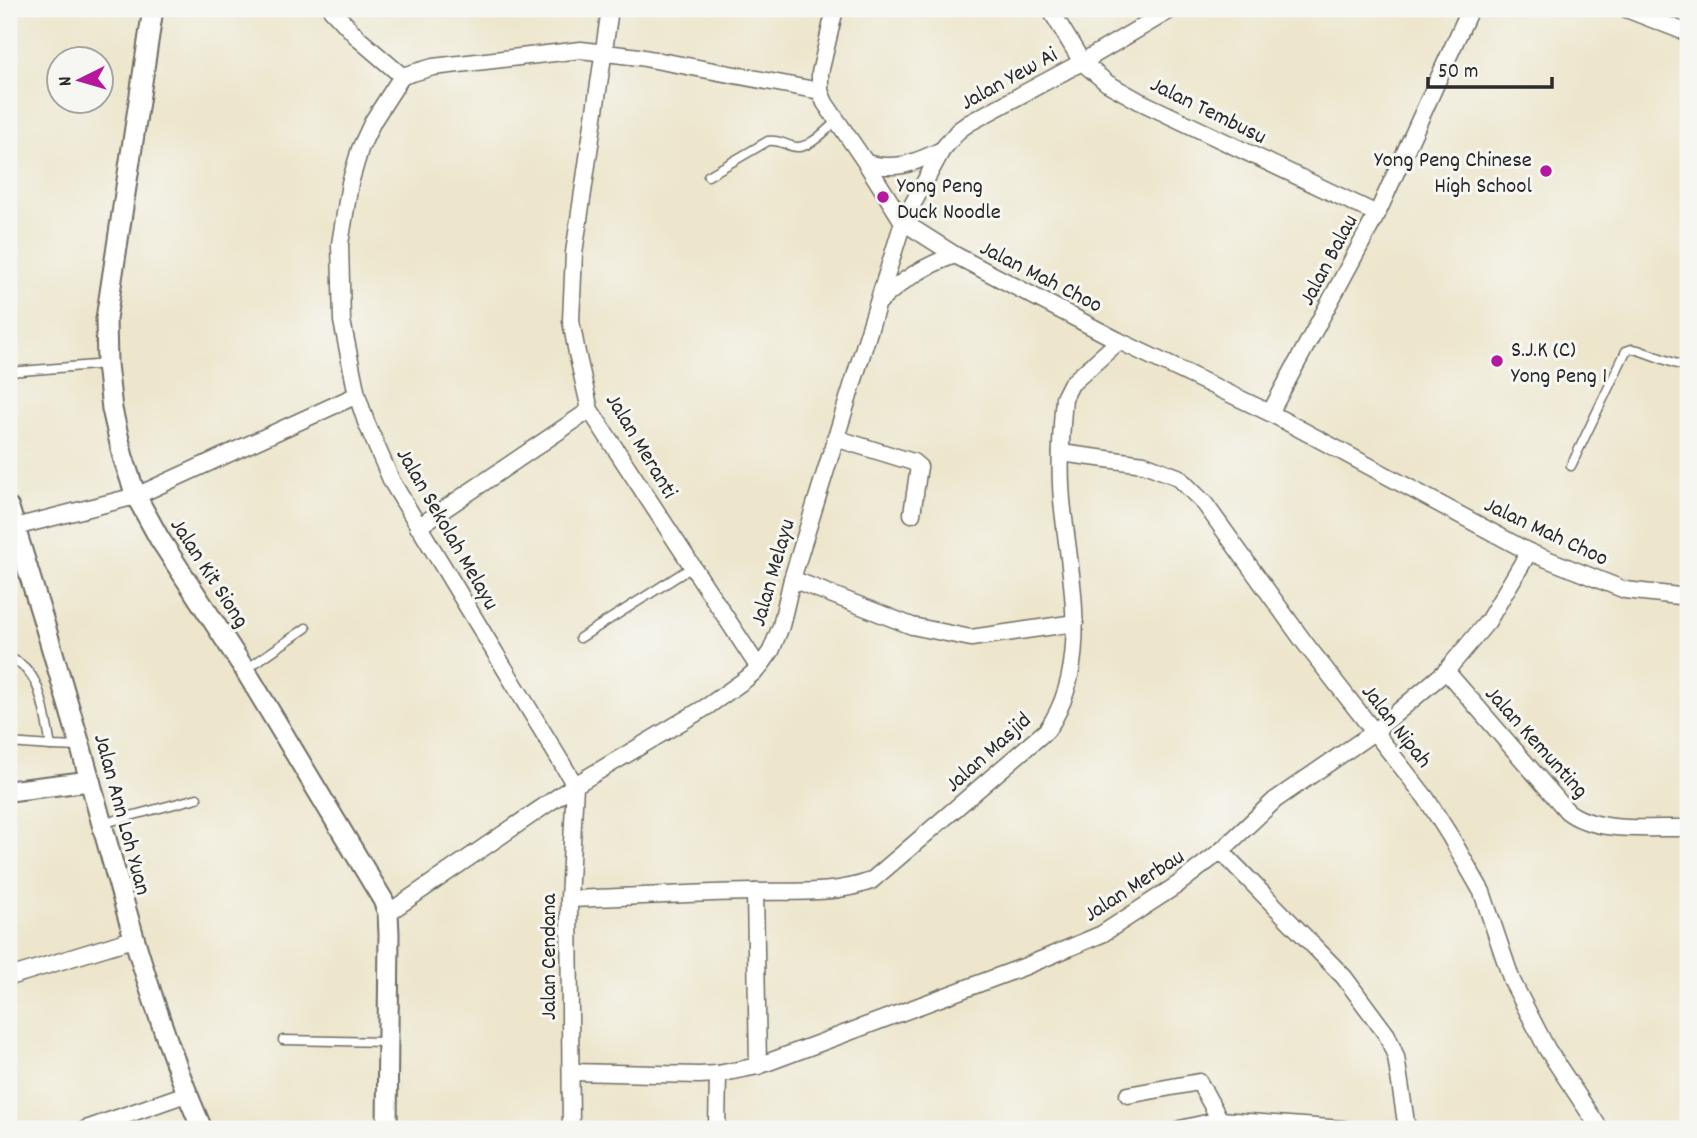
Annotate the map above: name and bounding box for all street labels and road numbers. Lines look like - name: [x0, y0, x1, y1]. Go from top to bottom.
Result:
- street label: Jalan Yew Ai: [955, 40, 1064, 120]
- street label: Jalan Tembusu: [1144, 70, 1271, 155]
- street label: Jalan Balau: [1292, 209, 1368, 312]
- street label: Jalan Mah Choo: [973, 233, 1107, 323]
- street label: Jalan Meranti: [596, 388, 684, 506]
- street label: Jalan Sekolah Melayu: [386, 443, 506, 617]
- street label: Jalan Mah Choo: [1478, 490, 1613, 576]
- street label: Jalan Kit Siong: [160, 512, 256, 635]
- street label: Jalan Melayu: [743, 515, 805, 631]
- street label: Jalan Nipah: [1352, 678, 1439, 776]
- street label: Jalan Kemunting: [1476, 680, 1595, 807]
- street label: Jalan Masjid: [939, 706, 1040, 801]
- street label: Jalan Ann Loh Yuan: [83, 731, 158, 899]
- street label: Jalan Merbau: [1078, 842, 1192, 932]
- street label: Jalan Cendana: [534, 893, 567, 1020]

